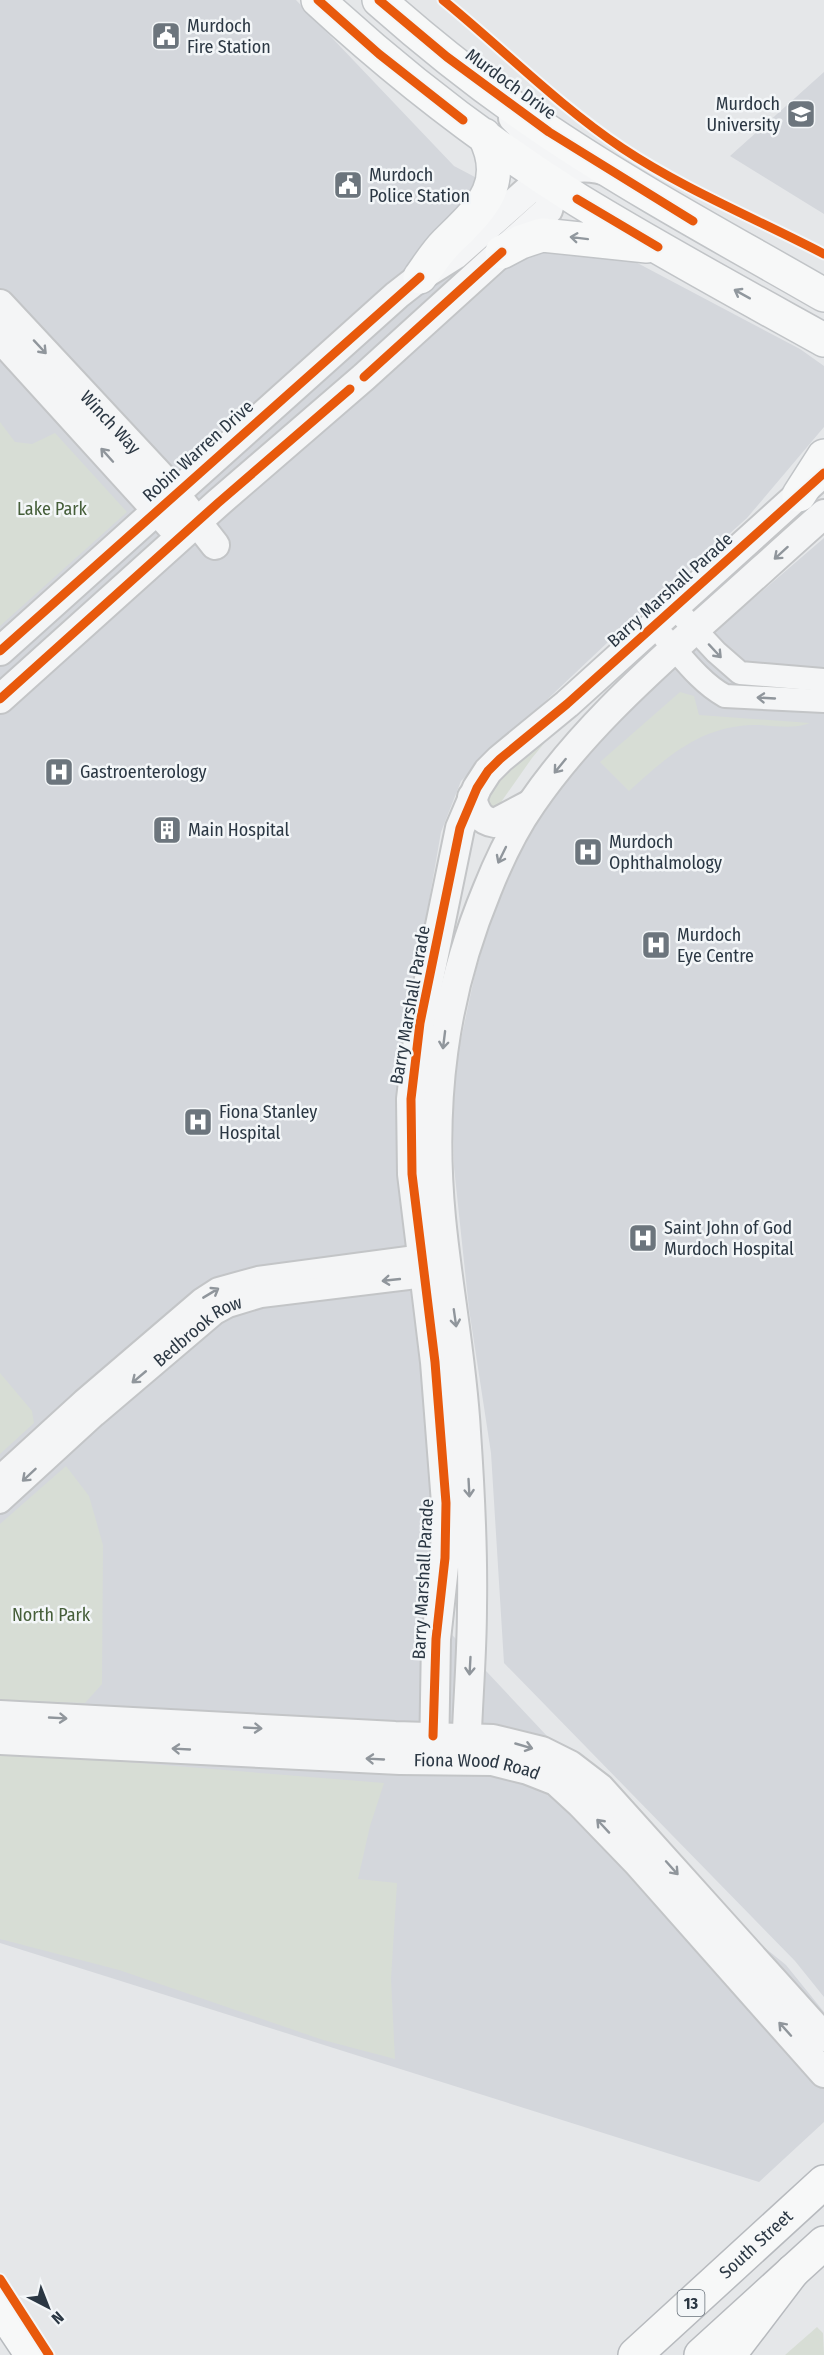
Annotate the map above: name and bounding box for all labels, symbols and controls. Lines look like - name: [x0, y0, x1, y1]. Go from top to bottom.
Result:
- place label: Murdoch Fire Station: [187, 15, 271, 58]
- public building icon: Murdoch Fire Station: [150, 20, 182, 52]
- street label: Murdoch Drive: [461, 44, 561, 124]
- place label: Murdoch University: [706, 93, 780, 136]
- school or university icon: Murdoch University: [785, 98, 817, 130]
- place label: Murdoch Police Station: [369, 164, 470, 207]
- public building icon: Murdoch Police Station: [332, 169, 364, 201]
- one-way arrow: [569, 232, 589, 243]
- one-way arrow: [734, 288, 751, 300]
- one-way arrow: [33, 339, 47, 354]
- street label: Winch Way: [76, 386, 145, 459]
- street label: Robin Warren Drive: [138, 395, 258, 506]
- one-way arrow: [100, 447, 114, 462]
- park label: Lake Park: [17, 498, 88, 520]
- street label: Barry Marshall Parade: [603, 528, 737, 652]
- one-way arrow: [773, 546, 788, 560]
- one-way arrow: [708, 643, 722, 658]
- one-way arrow: [756, 692, 776, 703]
- hospital icon: Gastroenterology: [43, 756, 75, 788]
- one-way arrow: [554, 758, 567, 774]
- place label: Gastroenterology: [80, 761, 207, 783]
- building icon: Main Hospital: [151, 814, 183, 846]
- place label: Main Hospital: [188, 819, 289, 841]
- place label: Murdoch Ophthalmology: [609, 831, 722, 874]
- hospital icon: Murdoch Ophthalmology: [572, 836, 604, 868]
- one-way arrow: [496, 846, 508, 864]
- street label: Barry Marshall Parade: [385, 924, 435, 1086]
- place label: Murdoch Eye Centre: [677, 924, 754, 967]
- hospital icon: Murdoch Eye Centre: [640, 929, 672, 961]
- one-way arrow: [438, 1030, 449, 1050]
- place label: Fiona Stanley Hospital: [219, 1101, 317, 1144]
- hospital icon: Fiona Stanley Hospital: [182, 1106, 214, 1138]
- place label: Saint John of God Murdoch Hospital: [664, 1217, 794, 1260]
- hospital icon: Saint John of God Murdoch Hospital: [627, 1222, 659, 1254]
- one-way arrow: [381, 1275, 401, 1286]
- one-way arrow: [202, 1287, 219, 1299]
- street label: Bedbrook Row: [149, 1291, 245, 1372]
- one-way arrow: [450, 1307, 461, 1327]
- one-way arrow: [132, 1370, 147, 1384]
- one-way arrow: [22, 1468, 37, 1482]
- one-way arrow: [464, 1477, 475, 1497]
- street label: Barry Marshall Parade: [408, 1498, 438, 1660]
- park label: North Park: [12, 1604, 91, 1626]
- one-way arrow: [464, 1656, 475, 1676]
- one-way arrow: [48, 1713, 68, 1724]
- one-way arrow: [243, 1723, 263, 1734]
- one-way arrow: [514, 1740, 533, 1752]
- one-way arrow: [171, 1744, 191, 1755]
- street label: Fiona Wood Road: [414, 1749, 543, 1785]
- one-way arrow: [366, 1753, 386, 1764]
- one-way arrow: [595, 1819, 610, 1834]
- one-way arrow: [665, 1860, 679, 1875]
- one-way arrow: [778, 2022, 792, 2037]
- street label: South Street: [715, 2205, 797, 2283]
- north arrow: [18, 2277, 78, 2337]
- road number: 13: [678, 2290, 704, 2316]
- text: N: [48, 2308, 68, 2328]

